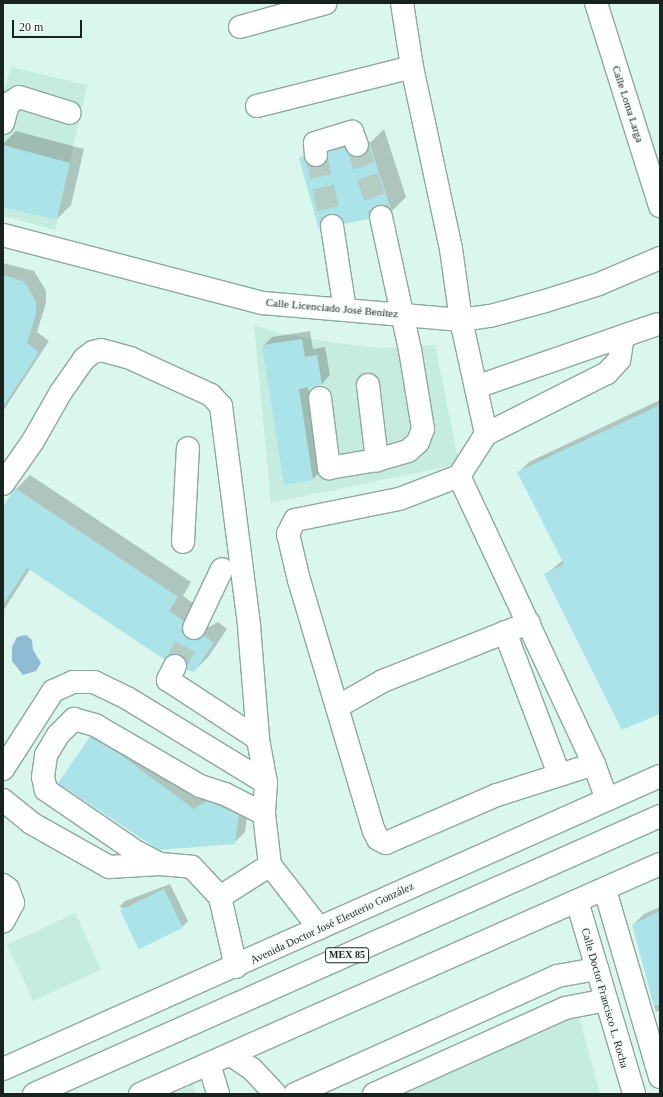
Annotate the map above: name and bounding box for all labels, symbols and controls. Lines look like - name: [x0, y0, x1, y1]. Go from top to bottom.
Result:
- scale bar: [14, 12, 84, 38]
- text: 20 m: [19, 20, 43, 34]
- street label: Calle Loma Larga: [609, 64, 647, 144]
- street label: Calle Licenciado José Benítez: [265, 296, 399, 320]
- street label: Avenida Doctor José Eleuterio González: [248, 879, 416, 967]
- street label: Calle Doctor Francisco L. Rocha: [579, 926, 631, 1070]
- road number: MEX 85: [325, 947, 369, 963]

